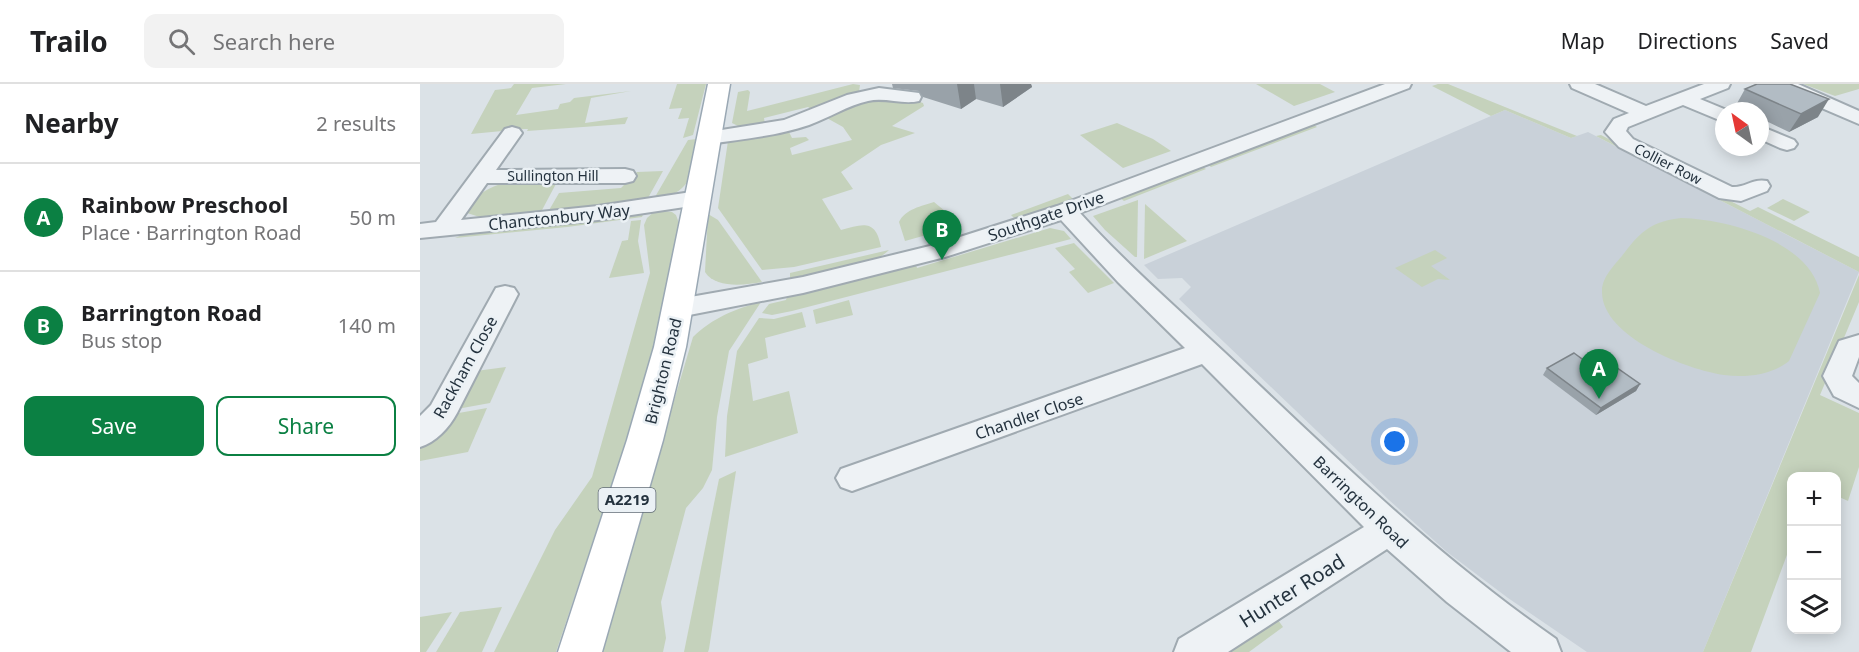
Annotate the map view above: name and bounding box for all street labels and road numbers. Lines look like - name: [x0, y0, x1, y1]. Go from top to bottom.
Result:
- street label: Collier Row: [1631, 138, 1705, 189]
- street label: Sullington Hill: [507, 166, 599, 185]
- street label: Southgate Drive: [985, 186, 1107, 246]
- street label: Chanctonbury Way: [487, 199, 632, 235]
- street label: Rackham Close: [428, 312, 502, 422]
- street label: Brighton Road: [639, 316, 687, 426]
- street label: Chandler Close: [972, 387, 1086, 445]
- street label: Barrington Road: [1309, 451, 1413, 553]
- road number: A2219: [598, 488, 656, 512]
- street label: Hunter Road: [1234, 547, 1350, 634]

